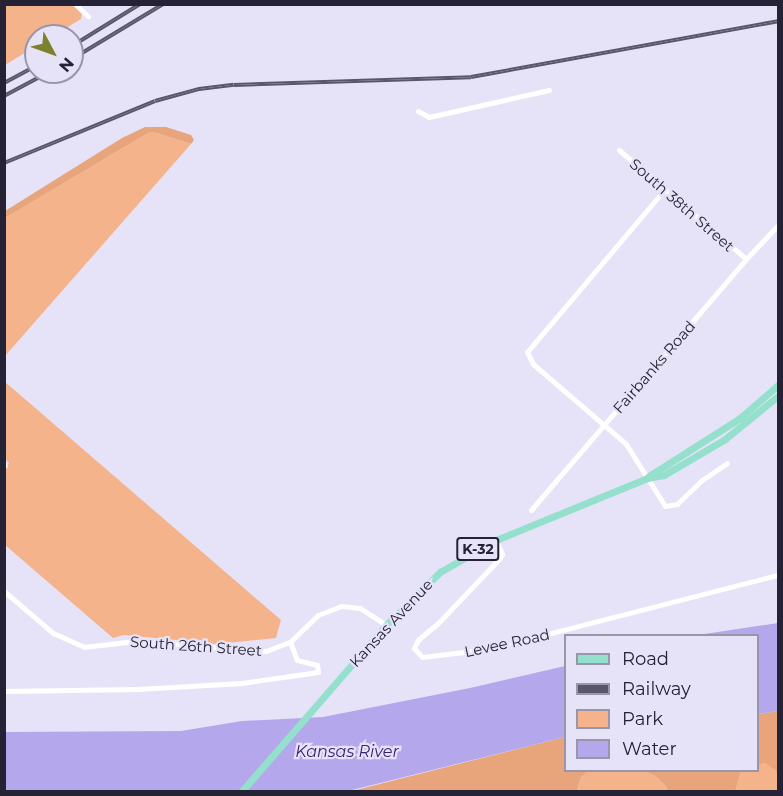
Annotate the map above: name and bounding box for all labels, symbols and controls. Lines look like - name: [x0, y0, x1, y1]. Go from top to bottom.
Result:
- north arrow: [24, 24, 84, 84]
- text: N: [55, 54, 78, 76]
- street label: South 38th Street: [626, 155, 738, 255]
- street label: Fairbanks Road: [609, 317, 699, 417]
- road number: K-32: [456, 538, 500, 560]
- street label: Kansas Avenue: [346, 575, 436, 671]
- street label: Levee Road: [463, 625, 551, 661]
- street label: South 26th Street: [130, 632, 262, 660]
- legend: [564, 634, 759, 772]
- text: Road: [622, 648, 669, 670]
- text: Railway: [622, 678, 691, 700]
- text: Park: [622, 708, 663, 730]
- text: Water: [622, 738, 677, 760]
- water label: Kansas River: [295, 742, 399, 762]

